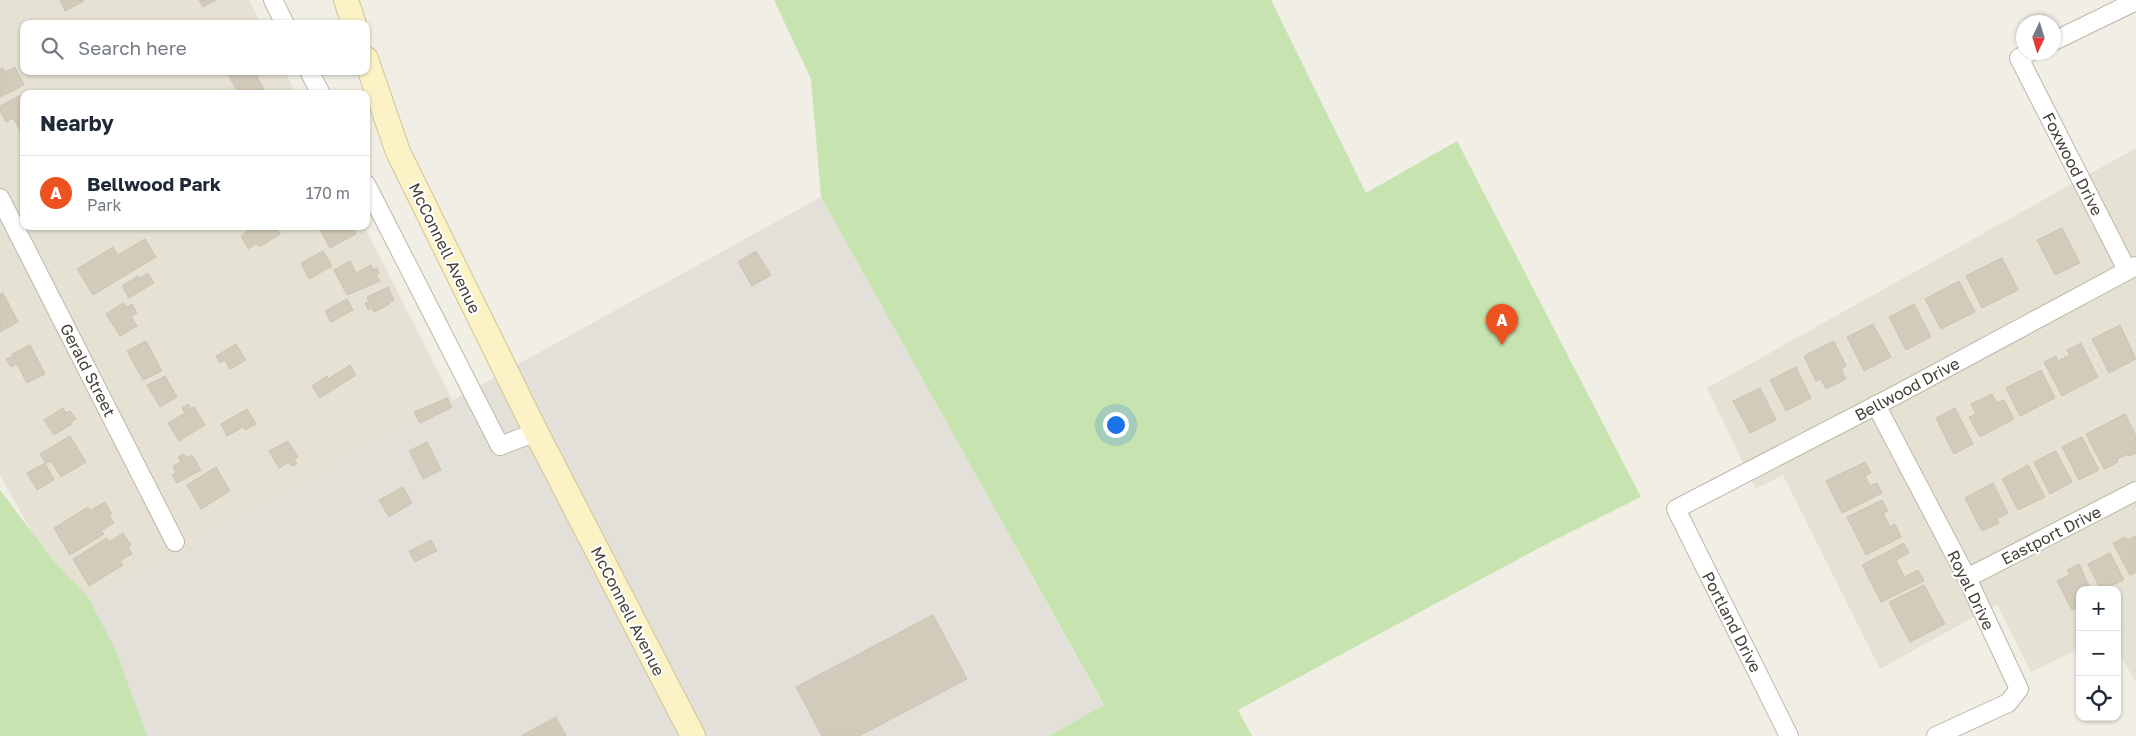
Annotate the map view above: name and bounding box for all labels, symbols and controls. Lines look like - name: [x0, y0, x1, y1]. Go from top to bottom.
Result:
- north arrow: [2016, 15, 2061, 60]
- search box: [20, 20, 370, 75]
- icon: search: [38, 34, 66, 62]
- text: Search here: [78, 36, 187, 59]
- street label: Foxwood Drive: [2038, 109, 2108, 219]
- text: Nearby: [40, 110, 114, 136]
- text: Bellwood Park: [87, 172, 221, 195]
- street label: McConnell Avenue: [405, 180, 485, 316]
- text: A: [50, 183, 62, 203]
- text: 170 m: [306, 183, 350, 203]
- text: Park: [87, 195, 122, 215]
- pin: A: [1486, 304, 1518, 345]
- street label: Gerald Street: [56, 320, 120, 420]
- street label: Bellwood Drive: [1851, 353, 1963, 425]
- your location: [1103, 412, 1129, 438]
- street label: Eastport Drive: [1998, 501, 2104, 569]
- street label: McConnell Avenue: [587, 543, 669, 679]
- street label: Royal Drive: [1943, 547, 1999, 633]
- street label: Portland Drive: [1698, 568, 1766, 676]
- map controls: [2076, 586, 2121, 721]
- button: +: [2076, 586, 2121, 631]
- button: −: [2076, 631, 2121, 676]
- button: locate: [2076, 676, 2121, 721]

